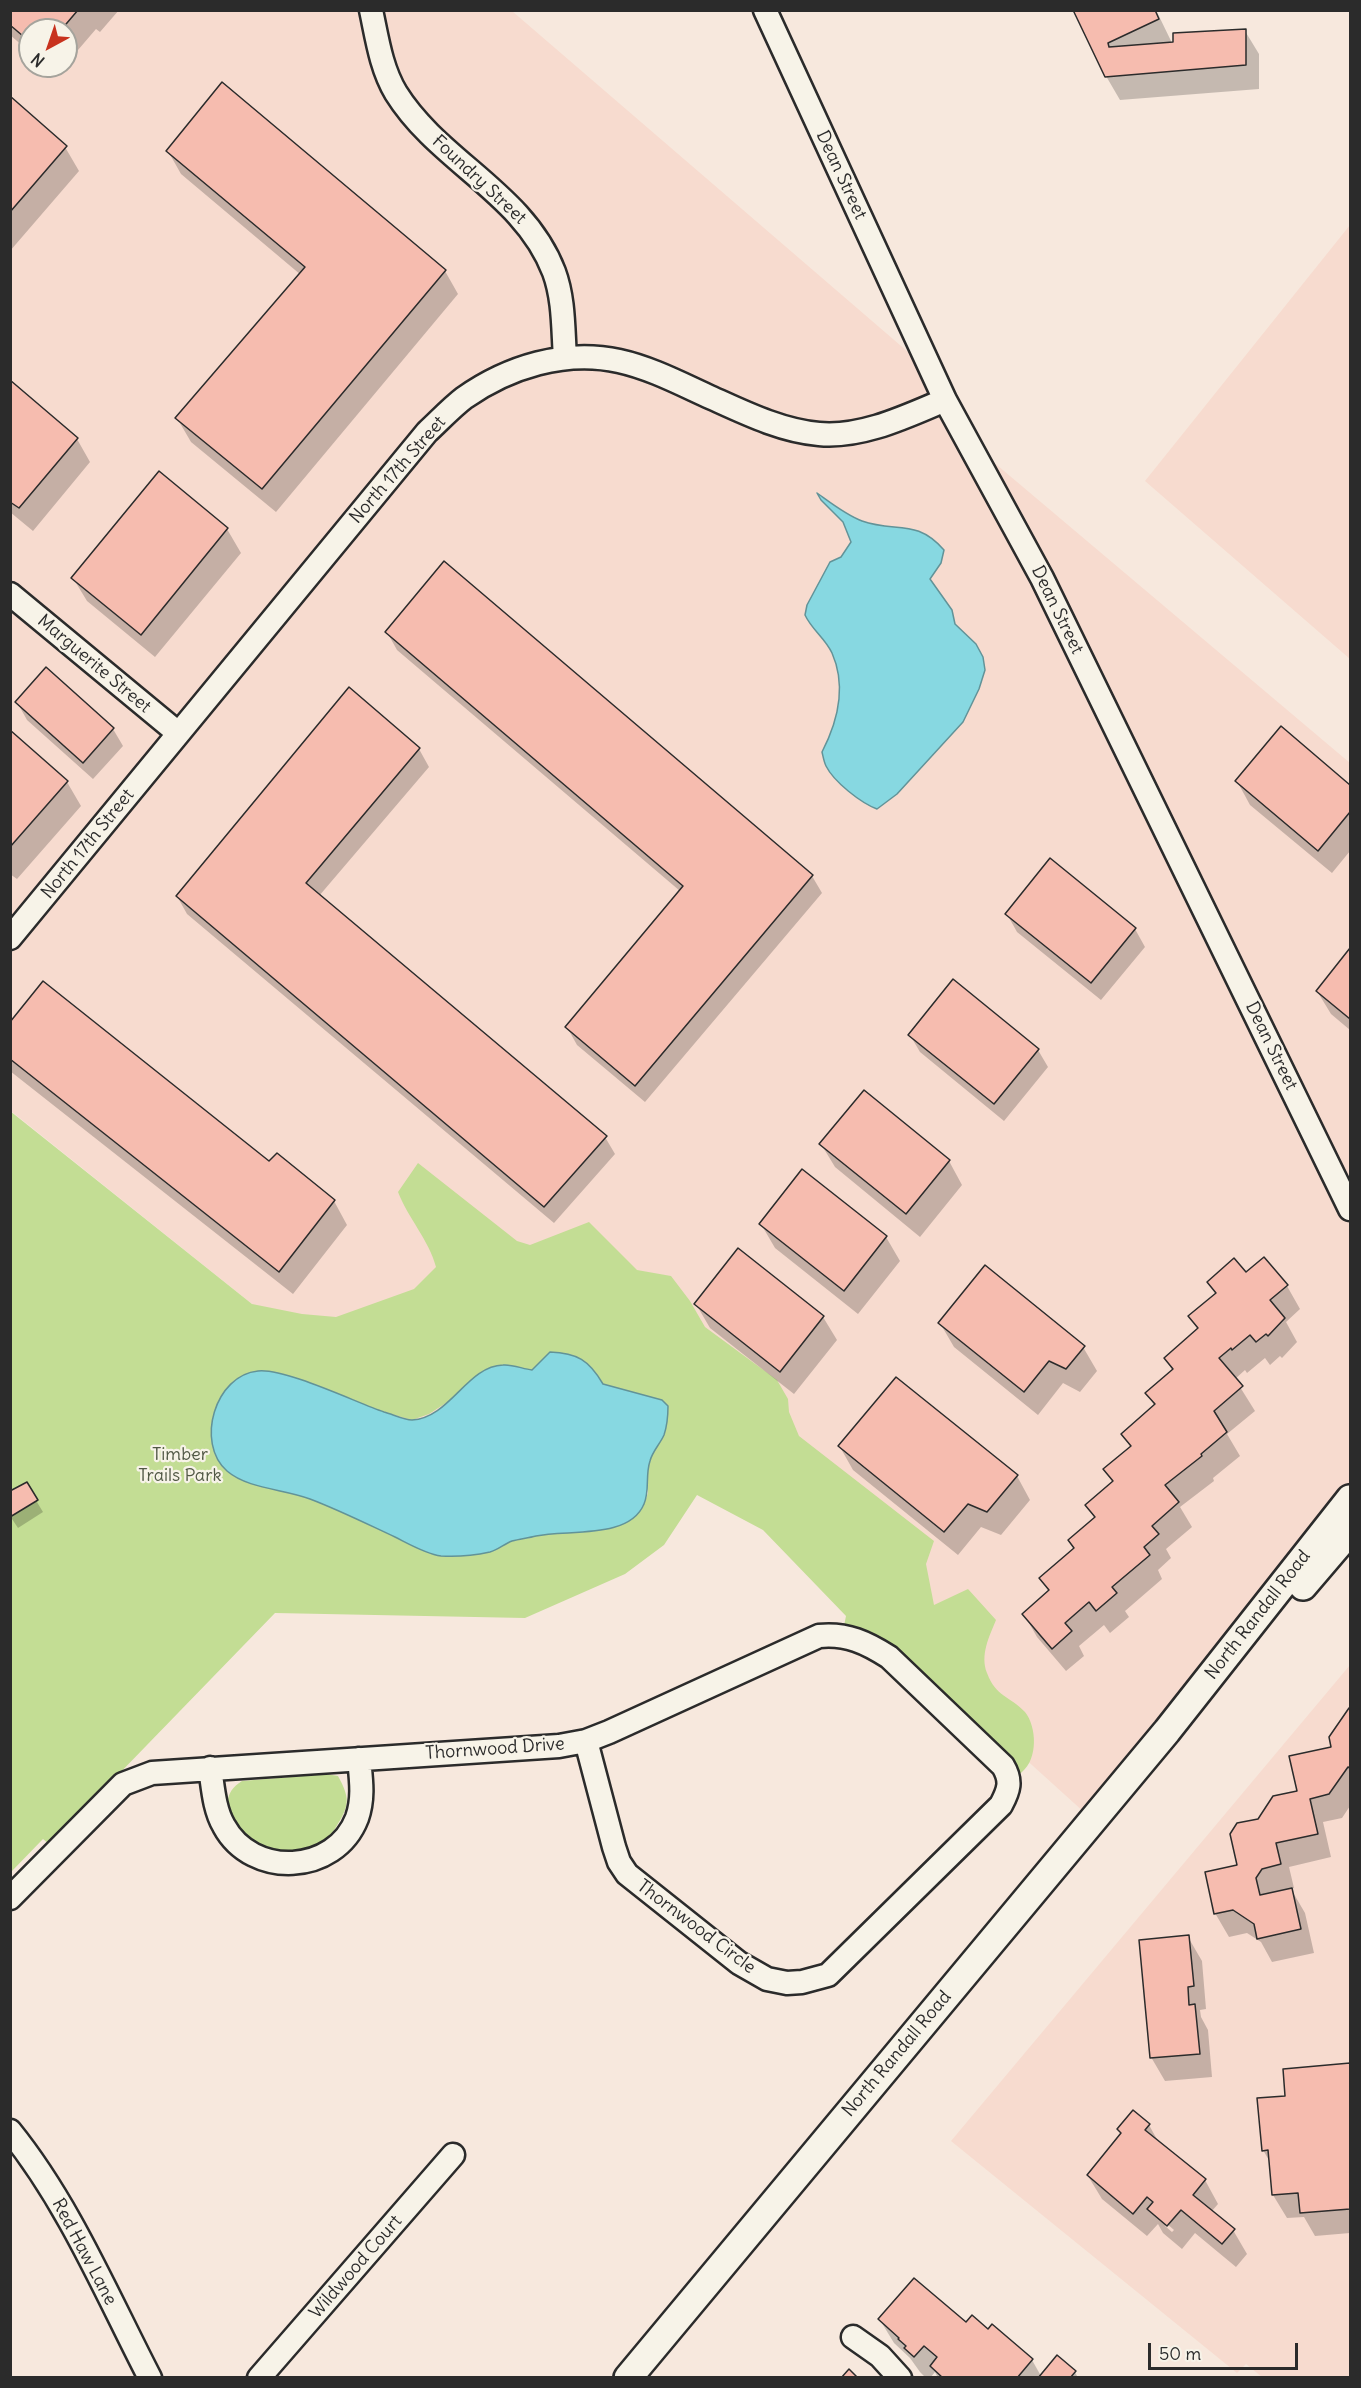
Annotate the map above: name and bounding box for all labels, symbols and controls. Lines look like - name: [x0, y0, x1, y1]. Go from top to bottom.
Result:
- north arrow: [18, 18, 78, 78]
- text: N: [27, 49, 48, 71]
- street label: Dean Street: [811, 127, 871, 223]
- street label: Foundry Street: [427, 131, 531, 229]
- street label: North 17th Street: [345, 412, 451, 528]
- street label: Dean Street: [1026, 562, 1088, 658]
- street label: Marguerite Street: [33, 610, 155, 718]
- street label: North 17th Street: [37, 785, 139, 903]
- street label: Dean Street: [1240, 998, 1302, 1094]
- park label: Timber Trails Park: [138, 1444, 222, 1486]
- street label: North Randall Road: [1201, 1546, 1315, 1684]
- street label: Thornwood Drive: [425, 1733, 565, 1765]
- street label: Thornwood Circle: [632, 1875, 760, 1979]
- street label: North Randall Road: [838, 1987, 956, 2121]
- street label: Red Haw Lane: [47, 2195, 121, 2309]
- street label: Wildwood Court: [305, 2211, 407, 2323]
- scale bar: [1151, 2331, 1301, 2369]
- text: 50 m: [1159, 2342, 1201, 2365]

